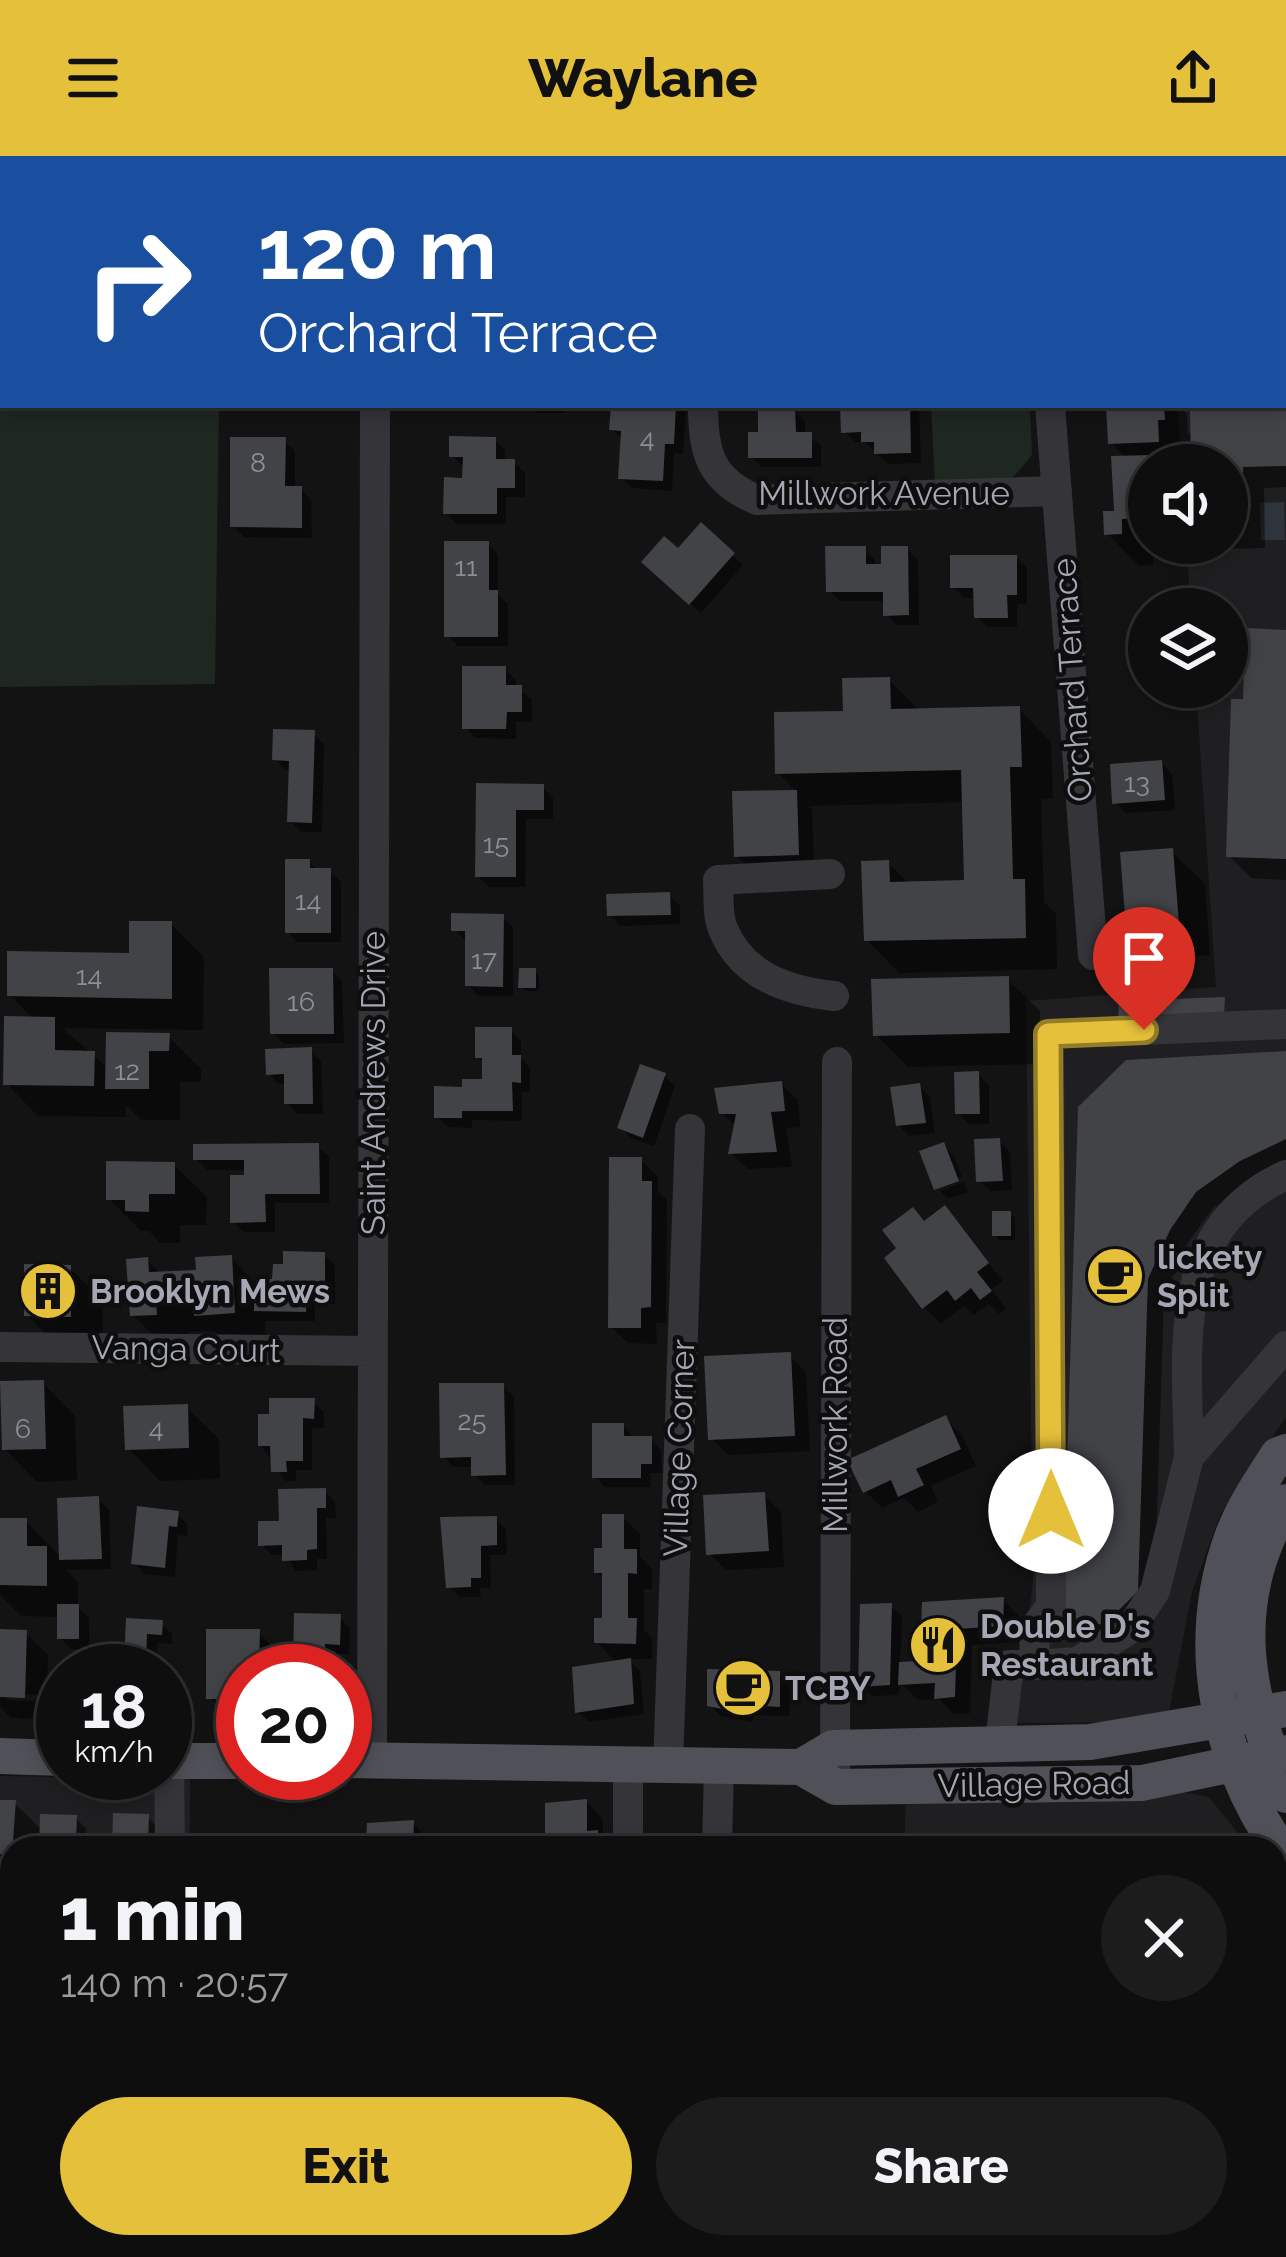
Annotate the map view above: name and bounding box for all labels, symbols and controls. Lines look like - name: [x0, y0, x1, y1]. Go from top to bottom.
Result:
- icon: menu: [60, 45, 126, 111]
- icon: share: [1160, 45, 1226, 111]
- text: Waylane: [528, 46, 758, 110]
- text: 120 m: [258, 200, 497, 299]
- icon: right: [60, 204, 216, 360]
- text: Orchard Terrace: [258, 301, 658, 365]
- house number: 4: [640, 422, 654, 453]
- map controls: [1128, 444, 1248, 708]
- button: sound: [1128, 444, 1248, 564]
- house number: 8: [250, 447, 266, 478]
- street label: Millwork Avenue: [758, 474, 1010, 513]
- house number: 11: [454, 551, 478, 582]
- street label: Orchard Terrace: [1044, 557, 1100, 803]
- button: layers: [1128, 588, 1248, 708]
- house number: 13: [1124, 767, 1150, 798]
- house number: 15: [483, 828, 509, 859]
- house number: 14: [295, 885, 321, 916]
- pin: [1093, 907, 1195, 1030]
- icon: arrive: [1111, 925, 1177, 991]
- street label: Saint Andrews Drive: [354, 931, 393, 1235]
- house number: 17: [471, 944, 497, 975]
- house number: 14: [76, 960, 102, 991]
- house number: 16: [287, 986, 315, 1017]
- house number: 12: [114, 1055, 140, 1086]
- place label: lickety Split: [1157, 1238, 1262, 1315]
- cafe icon: lickety Split: [1084, 1245, 1146, 1307]
- building icon: Brooklyn Mews: [17, 1260, 79, 1322]
- place label: Brooklyn Mews: [90, 1272, 330, 1311]
- street label: Millwork Road: [816, 1317, 855, 1533]
- street label: Vanga Court: [91, 1328, 281, 1370]
- street label: Village Corner: [656, 1338, 702, 1558]
- house number: 25: [458, 1405, 486, 1436]
- house number: 4: [149, 1412, 163, 1443]
- house number: 6: [15, 1413, 31, 1444]
- position arrow: [988, 1448, 1114, 1574]
- place label: Double D's Restaurant: [980, 1607, 1154, 1684]
- restaurant icon: Double D's Restaurant: [907, 1614, 969, 1676]
- speed limit sign: 20: [216, 1644, 372, 1800]
- cafe icon: TCBY: [712, 1657, 774, 1719]
- place label: TCBY: [785, 1669, 871, 1708]
- text: 18: [81, 1672, 147, 1742]
- text: km/h: [74, 1734, 154, 1769]
- street label: Village Road: [937, 1763, 1131, 1805]
- text: 1 min: [60, 1872, 245, 1957]
- button: close: [1101, 1875, 1227, 2001]
- text: 140 m · 20:57: [60, 1960, 288, 2006]
- button: Exit: [60, 2097, 632, 2235]
- button: Share: [656, 2097, 1227, 2235]

